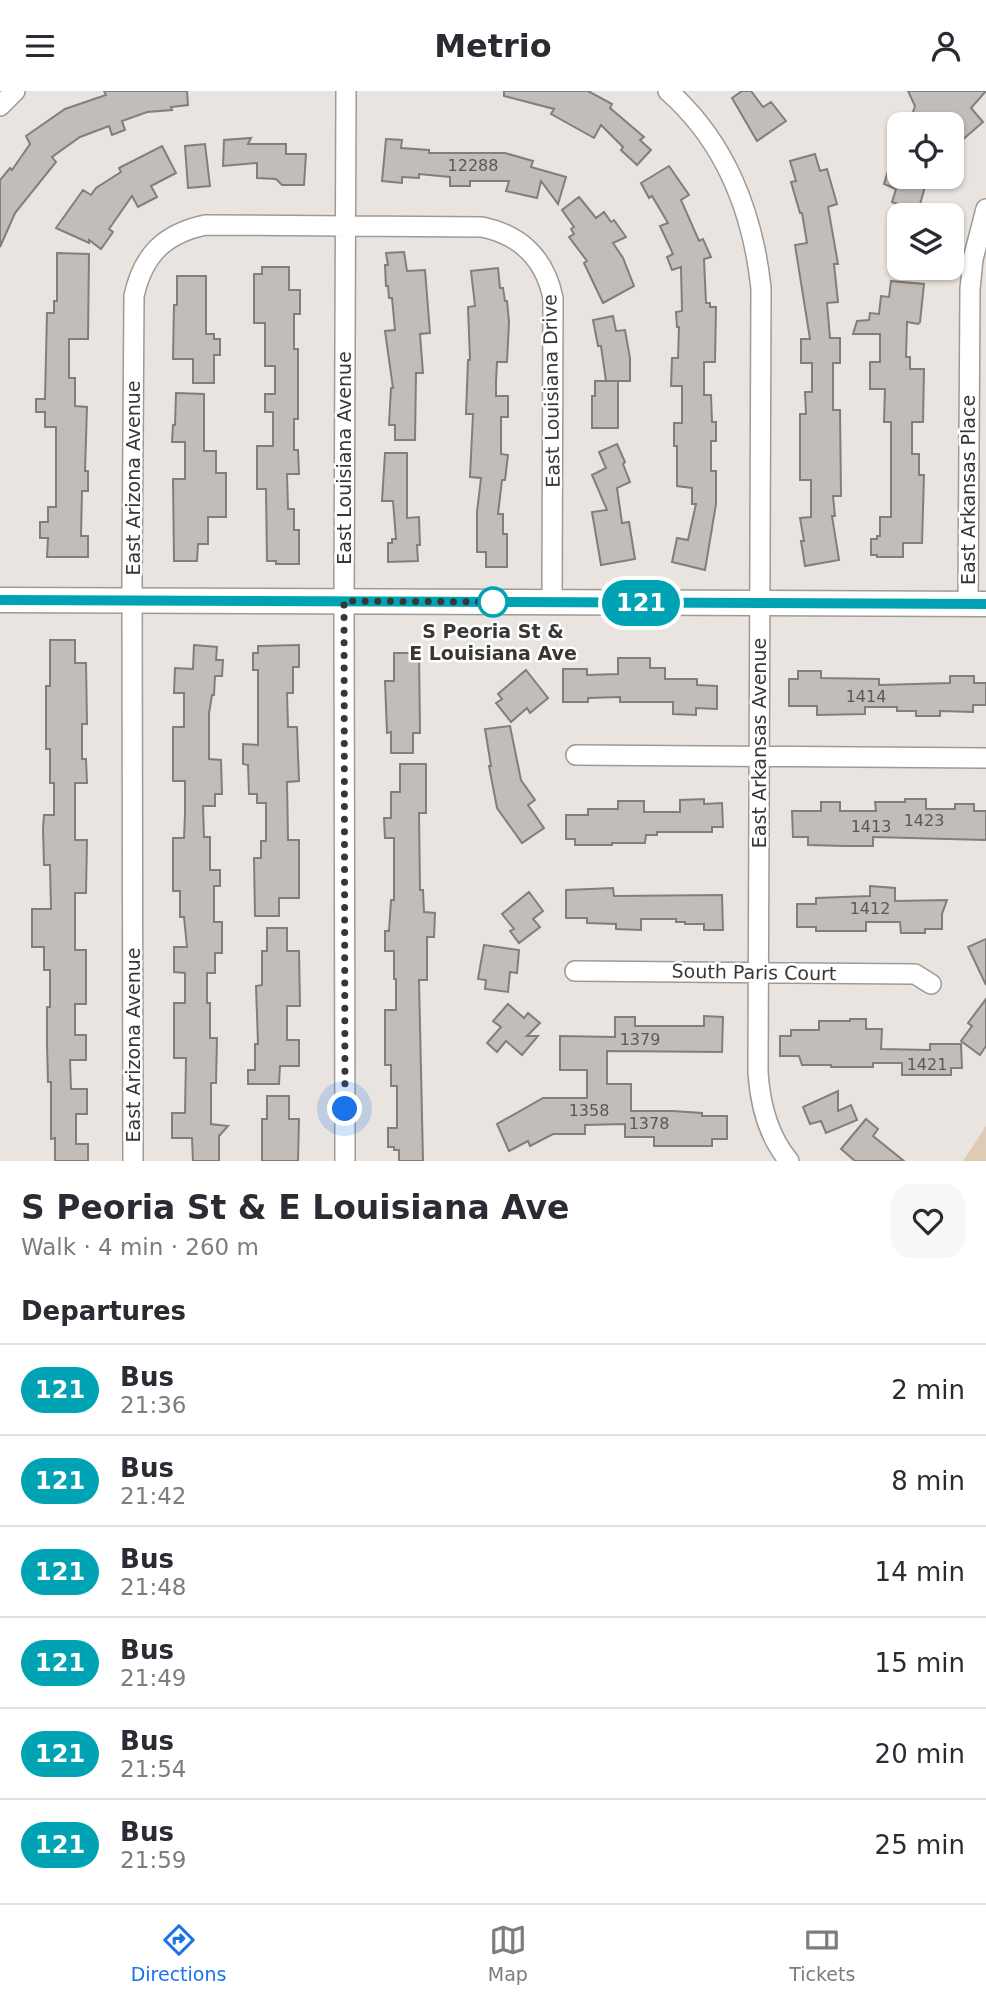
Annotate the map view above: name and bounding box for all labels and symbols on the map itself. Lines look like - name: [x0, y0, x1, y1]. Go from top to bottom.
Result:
- house number: 12288: [448, 156, 498, 175]
- street label: East Louisiana Drive: [538, 294, 564, 488]
- street label: East Louisiana Avenue: [333, 351, 355, 565]
- street label: East Arizona Avenue: [122, 380, 144, 576]
- street label: East Arkansas Place: [957, 395, 979, 585]
- line badge: 121: [601, 580, 681, 626]
- marker: S Peoria St & E Louisiana Ave: [478, 587, 508, 617]
- place label: S Peoria St & E Louisiana Ave: [409, 620, 577, 664]
- street label: East Arkansas Avenue: [748, 638, 770, 848]
- house number: 1414: [846, 687, 886, 706]
- house number: 1423: [904, 811, 944, 830]
- house number: 1413: [851, 817, 891, 836]
- house number: 1412: [850, 899, 890, 918]
- street label: East Arizona Avenue: [122, 947, 144, 1143]
- street label: South Paris Court: [671, 960, 837, 984]
- house number: 1379: [620, 1030, 660, 1049]
- house number: 1421: [907, 1055, 947, 1074]
- your location: [327, 1091, 362, 1126]
- house number: 1358: [569, 1101, 609, 1120]
- house number: 1378: [629, 1114, 669, 1133]

